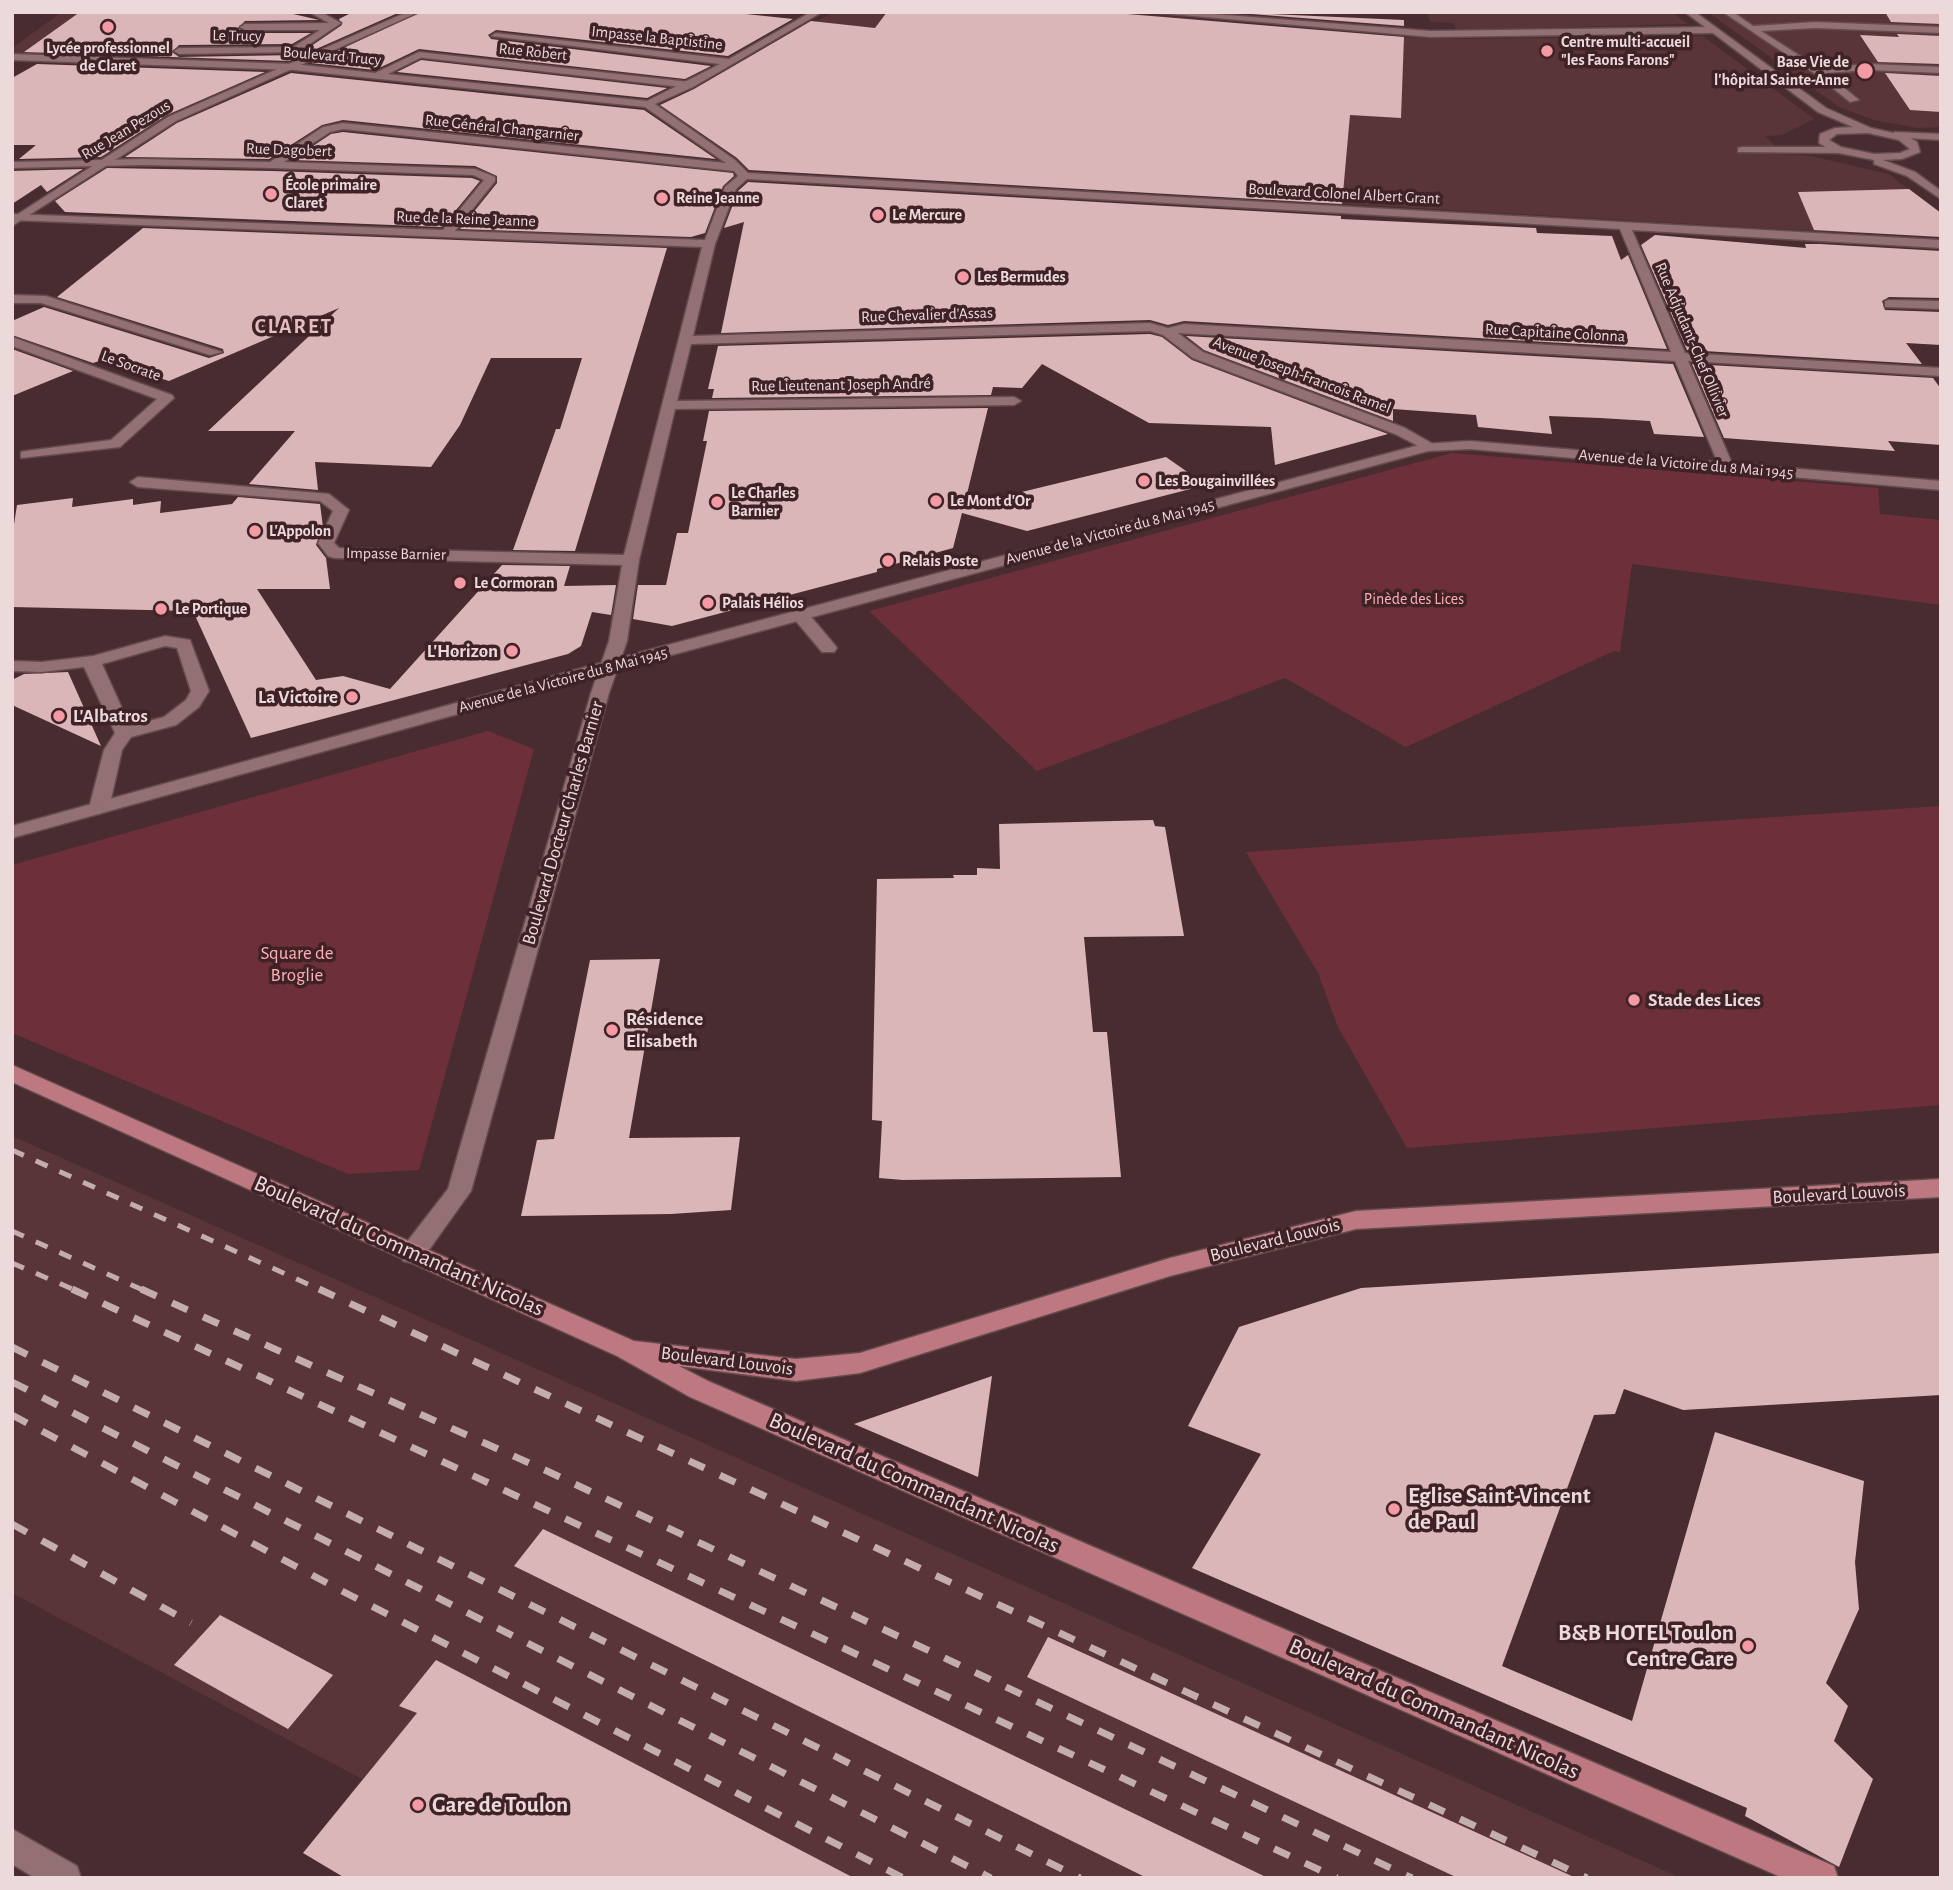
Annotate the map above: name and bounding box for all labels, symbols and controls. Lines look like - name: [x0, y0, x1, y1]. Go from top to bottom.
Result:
- marker: Lycée professionnel de Claret: [100, 19, 116, 35]
- street label: Impasse la Baptistine: [590, 22, 724, 54]
- street label: Le Trucy: [212, 26, 262, 46]
- place label: Centre multi-accueil "les Faons Farons": [1561, 32, 1690, 70]
- place label: Lycée professionnel de Claret: [46, 38, 170, 76]
- street label: Rue Robert: [498, 39, 568, 65]
- street label: Boulevard Trucy: [282, 42, 382, 70]
- marker: Centre multi-accueil "les Faons Farons": [1539, 43, 1555, 59]
- place label: Base Vie de l'hôpital Sainte-Anne: [1714, 52, 1849, 90]
- marker: Base Vie de l'hôpital Sainte-Anne: [1855, 61, 1875, 81]
- street label: Rue Jean Pezous: [78, 96, 174, 164]
- street label: Rue Général Changarnier: [424, 110, 580, 146]
- street label: Rue Dagobert: [246, 139, 332, 161]
- place label: École primaire Claret: [285, 175, 377, 213]
- street label: Boulevard Colonel Albert Grant: [1248, 179, 1440, 209]
- marker: École primaire Claret: [263, 186, 279, 202]
- place label: Reine Jeanne: [676, 188, 760, 208]
- marker: Reine Jeanne: [654, 190, 670, 206]
- place label: Le Mercure: [892, 205, 962, 225]
- street label: Rue de la Reine Jeanne: [396, 207, 536, 231]
- marker: Le Mercure: [870, 207, 886, 223]
- street label: Rue Adjudant-Chef Ollivier: [1651, 260, 1733, 420]
- place label: Les Bermudes: [977, 267, 1066, 287]
- marker: Les Bermudes: [955, 269, 971, 285]
- street label: Rue Chevalier d'Assas: [861, 303, 993, 327]
- district label: CLARET: [256, 314, 332, 340]
- street label: Rue Capitaine Colonna: [1484, 320, 1626, 346]
- street label: Avenue Joseph-Francois Ramel: [1210, 332, 1394, 418]
- street label: Le Socrate: [98, 346, 164, 386]
- street label: Rue Lieutenant Joseph André: [751, 374, 931, 396]
- street label: Avenue de la Victoire du 8 Mai 1945: [1578, 445, 1794, 483]
- place label: Les Bougainvillées: [1158, 471, 1275, 491]
- marker: Les Bougainvillées: [1136, 473, 1152, 489]
- place label: Le Charles Barnier: [731, 483, 796, 521]
- place label: Le Mont d'Or: [950, 491, 1031, 511]
- marker: Le Mont d'Or: [928, 493, 944, 509]
- marker: Le Charles Barnier: [709, 494, 725, 510]
- street label: Avenue de la Victoire du 8 Mai 1945: [1003, 495, 1217, 569]
- place label: L'Appolon: [269, 521, 331, 541]
- marker: L'Appolon: [247, 523, 263, 539]
- street label: Impasse Barnier: [346, 544, 446, 564]
- place label: Relais Poste: [902, 551, 978, 571]
- marker: Relais Poste: [880, 553, 896, 569]
- place label: Le Cormoran: [474, 573, 554, 593]
- marker: Le Cormoran: [452, 575, 468, 591]
- park label: Pinède des Lices: [1364, 589, 1464, 609]
- place label: Palais Hélios: [722, 593, 804, 613]
- marker: Palais Hélios: [700, 595, 716, 611]
- place label: Le Portique: [175, 599, 247, 619]
- marker: Le Portique: [153, 601, 169, 617]
- place label: L'Horizon: [427, 640, 498, 662]
- street label: Avenue de la Victoire du 8 Mai 1945: [456, 643, 670, 717]
- marker: L'Horizon: [504, 643, 520, 659]
- place label: La Victoire: [258, 686, 338, 708]
- marker: La Victoire: [344, 689, 360, 705]
- street label: Boulevard Docteur Charles Barnier: [517, 699, 609, 947]
- place label: L'Albatros: [73, 705, 148, 727]
- marker: L'Albatros: [51, 708, 67, 724]
- park label: Square de Broglie: [260, 942, 334, 986]
- place label: Stade des Lices: [1648, 989, 1761, 1011]
- marker: Stade des Lices: [1626, 992, 1642, 1008]
- place label: Résidence Elisabeth: [626, 1008, 703, 1052]
- marker: Résidence Elisabeth: [604, 1022, 620, 1038]
- street label: Boulevard du Commandant Nicolas: [250, 1169, 548, 1323]
- street label: Boulevard Louvois: [1772, 1179, 1906, 1209]
- street label: Boulevard Louvois: [1208, 1213, 1342, 1267]
- street label: Boulevard Louvois: [660, 1342, 794, 1380]
- street label: Boulevard du Commandant Nicolas: [765, 1406, 1063, 1560]
- place label: Eglise Saint-Vincent de Paul: [1408, 1482, 1590, 1536]
- marker: Eglise Saint-Vincent de Paul: [1386, 1501, 1402, 1517]
- place label: B&B HOTEL Toulon Centre Gare: [1558, 1619, 1734, 1673]
- street label: Boulevard du Commandant Nicolas: [1285, 1632, 1583, 1786]
- marker: B&B HOTEL Toulon Centre Gare: [1740, 1638, 1756, 1654]
- place label: Gare de Toulon: [432, 1791, 568, 1819]
- marker: Gare de Toulon: [410, 1797, 426, 1813]

